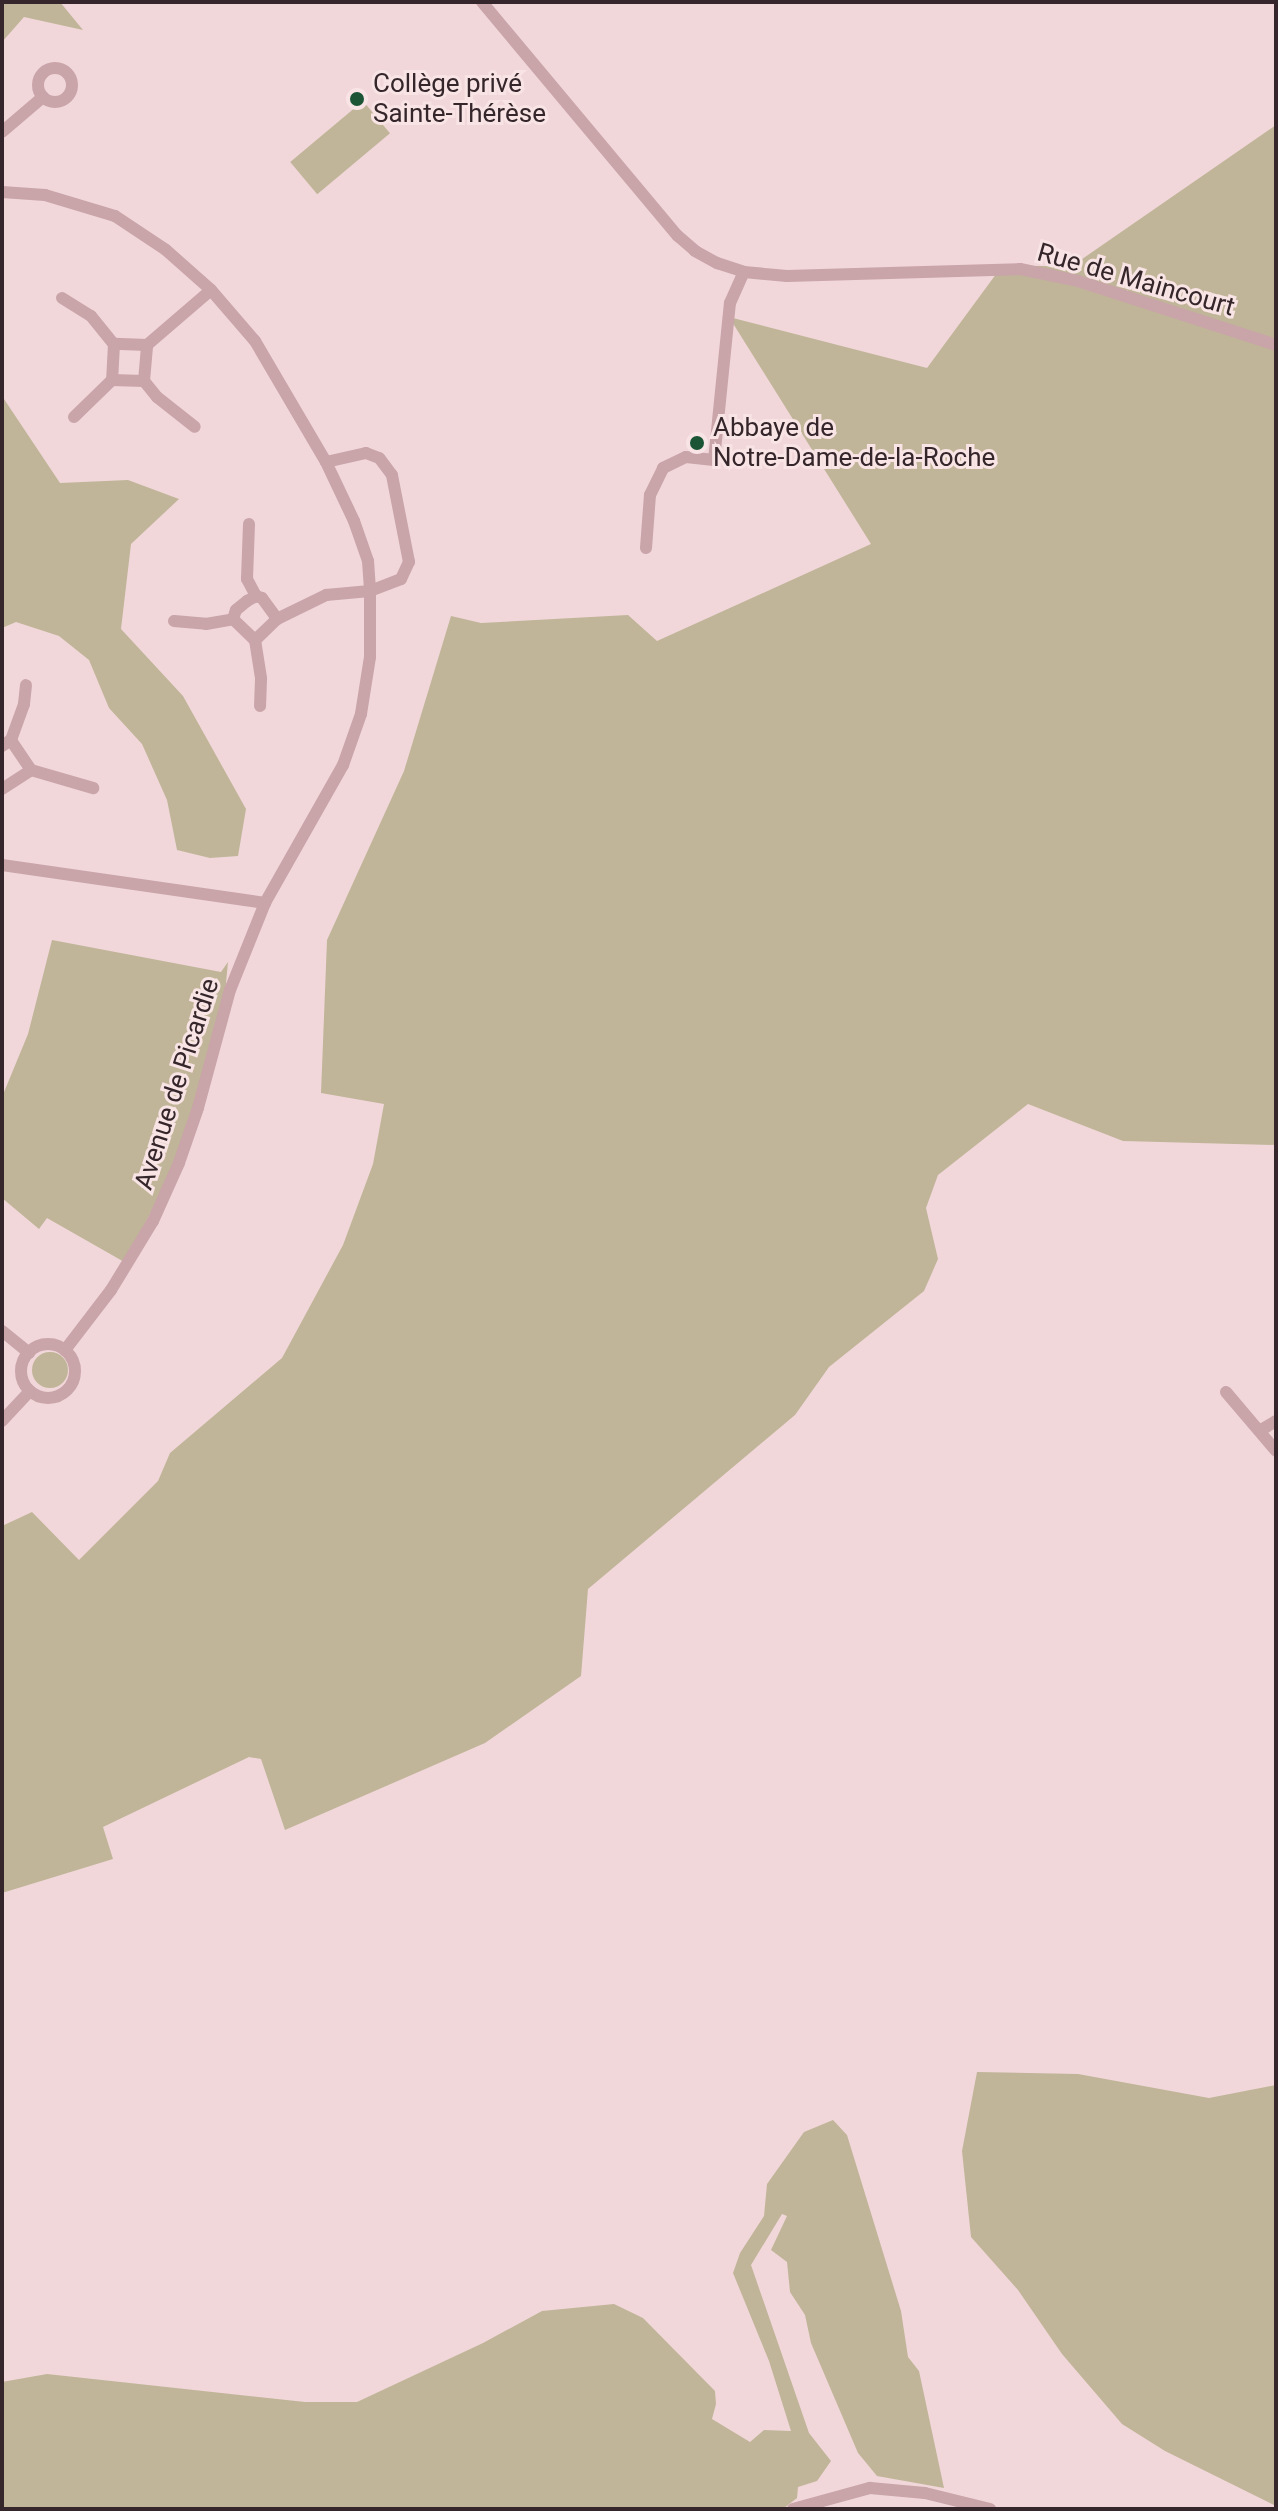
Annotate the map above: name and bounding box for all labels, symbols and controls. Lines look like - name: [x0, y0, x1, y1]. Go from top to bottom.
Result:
- place label: Collège privé Sainte-Thérèse: [373, 68, 546, 130]
- marker: Collège privé Sainte-Thérèse: [348, 90, 366, 108]
- street label: Rue de Maincourt: [1034, 237, 1238, 323]
- place label: Abbaye de Notre-Dame-de-la-Roche: [713, 412, 995, 474]
- marker: Abbaye de Notre-Dame-de-la-Roche: [688, 434, 706, 452]
- street label: Avenue de Picardie: [128, 974, 226, 1194]

